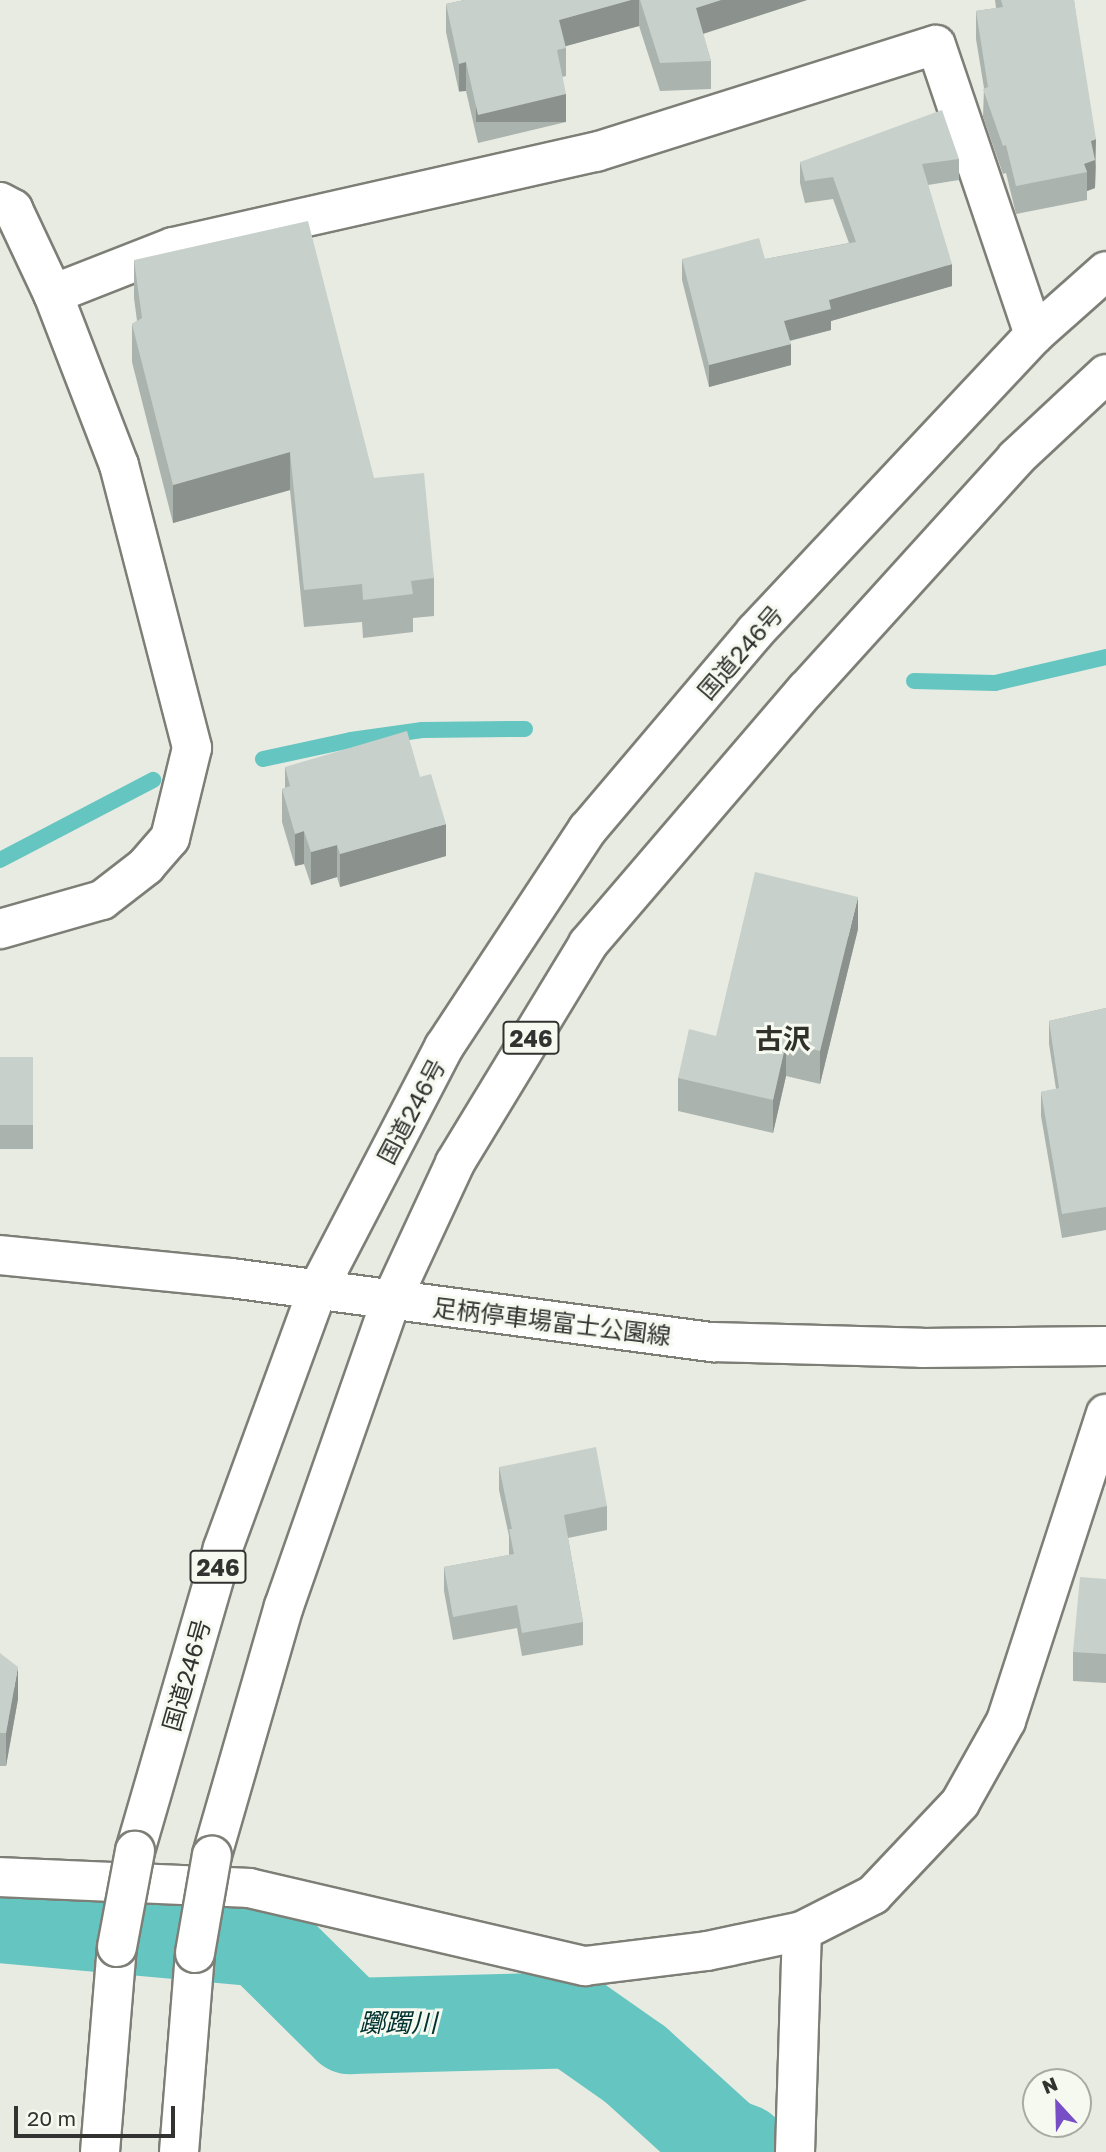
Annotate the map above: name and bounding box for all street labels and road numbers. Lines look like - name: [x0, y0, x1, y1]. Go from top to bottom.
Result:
- street label: 国道246号: [691, 599, 789, 705]
- road number: 246: [501, 1018, 561, 1058]
- street label: 国道246号: [371, 1053, 451, 1169]
- street label: 足柄停車場富士公園線: [431, 1292, 673, 1350]
- road number: 246: [188, 1548, 248, 1586]
- street label: 国道246号: [156, 1616, 216, 1734]

